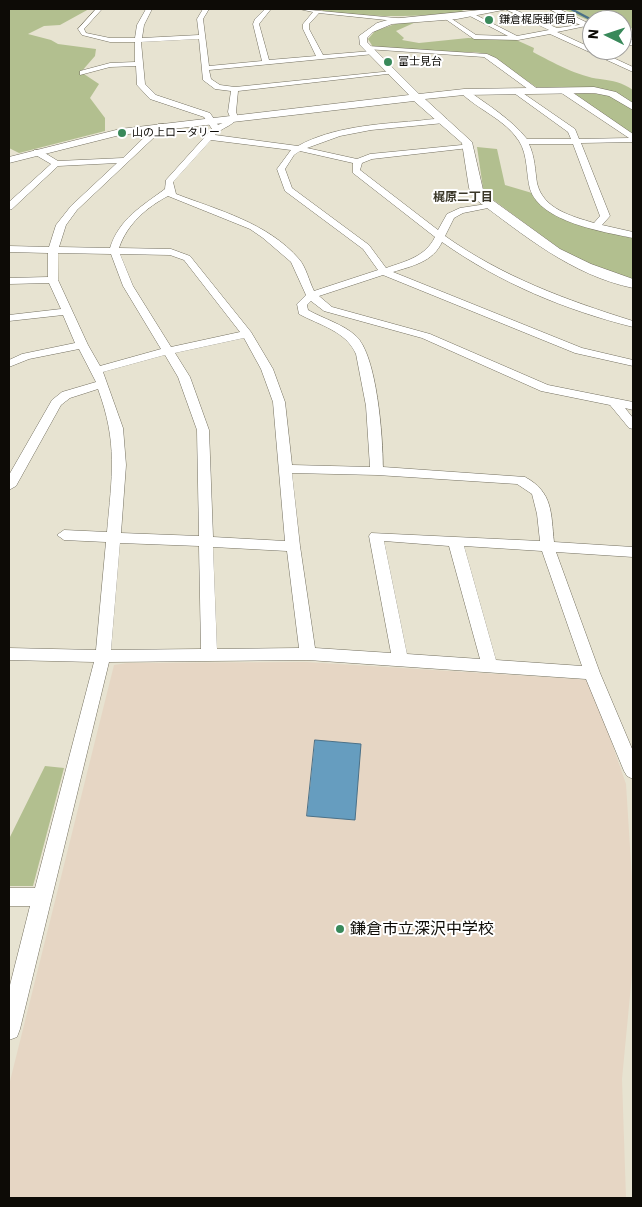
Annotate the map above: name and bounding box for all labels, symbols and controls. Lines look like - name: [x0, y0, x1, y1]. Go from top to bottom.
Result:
- north arrow: [582, 10, 632, 60]
- place label: 鎌倉梶原郵便局: [499, 13, 576, 27]
- marker: 鎌倉梶原郵便局: [483, 14, 495, 26]
- text: N: [584, 28, 602, 40]
- place label: 富士見台: [398, 55, 442, 69]
- marker: 富士見台: [382, 56, 394, 68]
- place label: 山の上ロータリー: [132, 126, 220, 140]
- marker: 山の上ロータリー: [116, 127, 128, 139]
- district label: 梶原二丁目: [433, 191, 493, 205]
- place label: 鎌倉市立深沢中学校: [350, 919, 494, 939]
- marker: 鎌倉市立深沢中学校: [334, 923, 346, 935]

